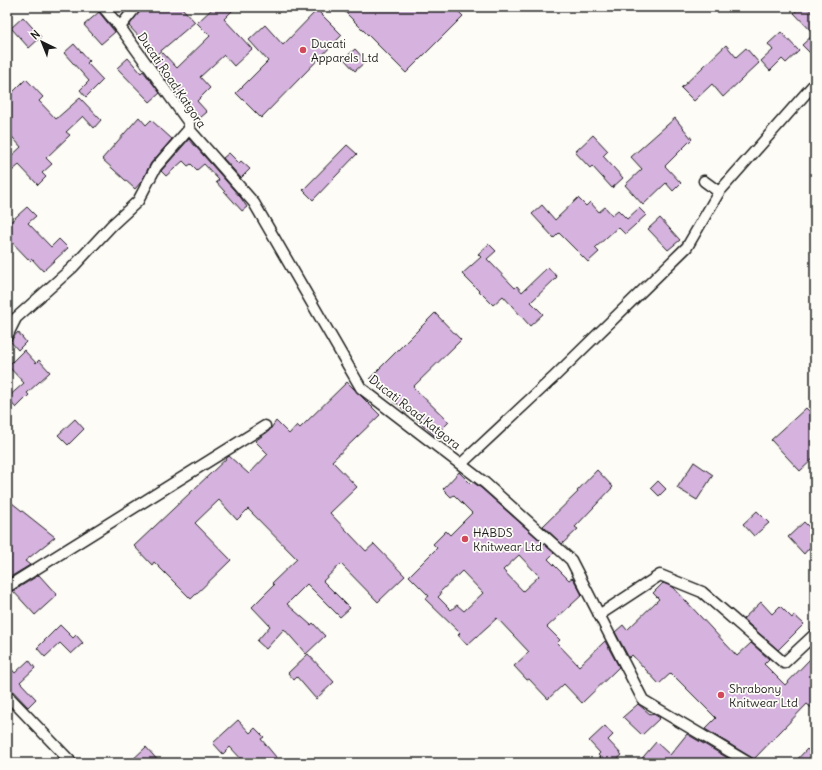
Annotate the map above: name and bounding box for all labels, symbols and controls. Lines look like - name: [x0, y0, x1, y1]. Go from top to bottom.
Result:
- north arrow: [22, 22, 62, 62]
- text: N: [28, 27, 43, 42]
- street label: Ducati Road,Katgora: [135, 29, 210, 131]
- place label: Ducati Apparels Ltd: [311, 36, 379, 65]
- marker: Ducati Apparels Ltd: [298, 45, 308, 55]
- street label: Ducati Road,Katgora: [366, 372, 464, 452]
- place label: HABDS Knitwear Ltd: [473, 525, 542, 554]
- marker: HABDS Knitwear Ltd: [460, 534, 470, 544]
- place label: Shrabony Knitwear Ltd: [729, 681, 798, 710]
- marker: Shrabony Knitwear Ltd: [716, 690, 726, 700]

